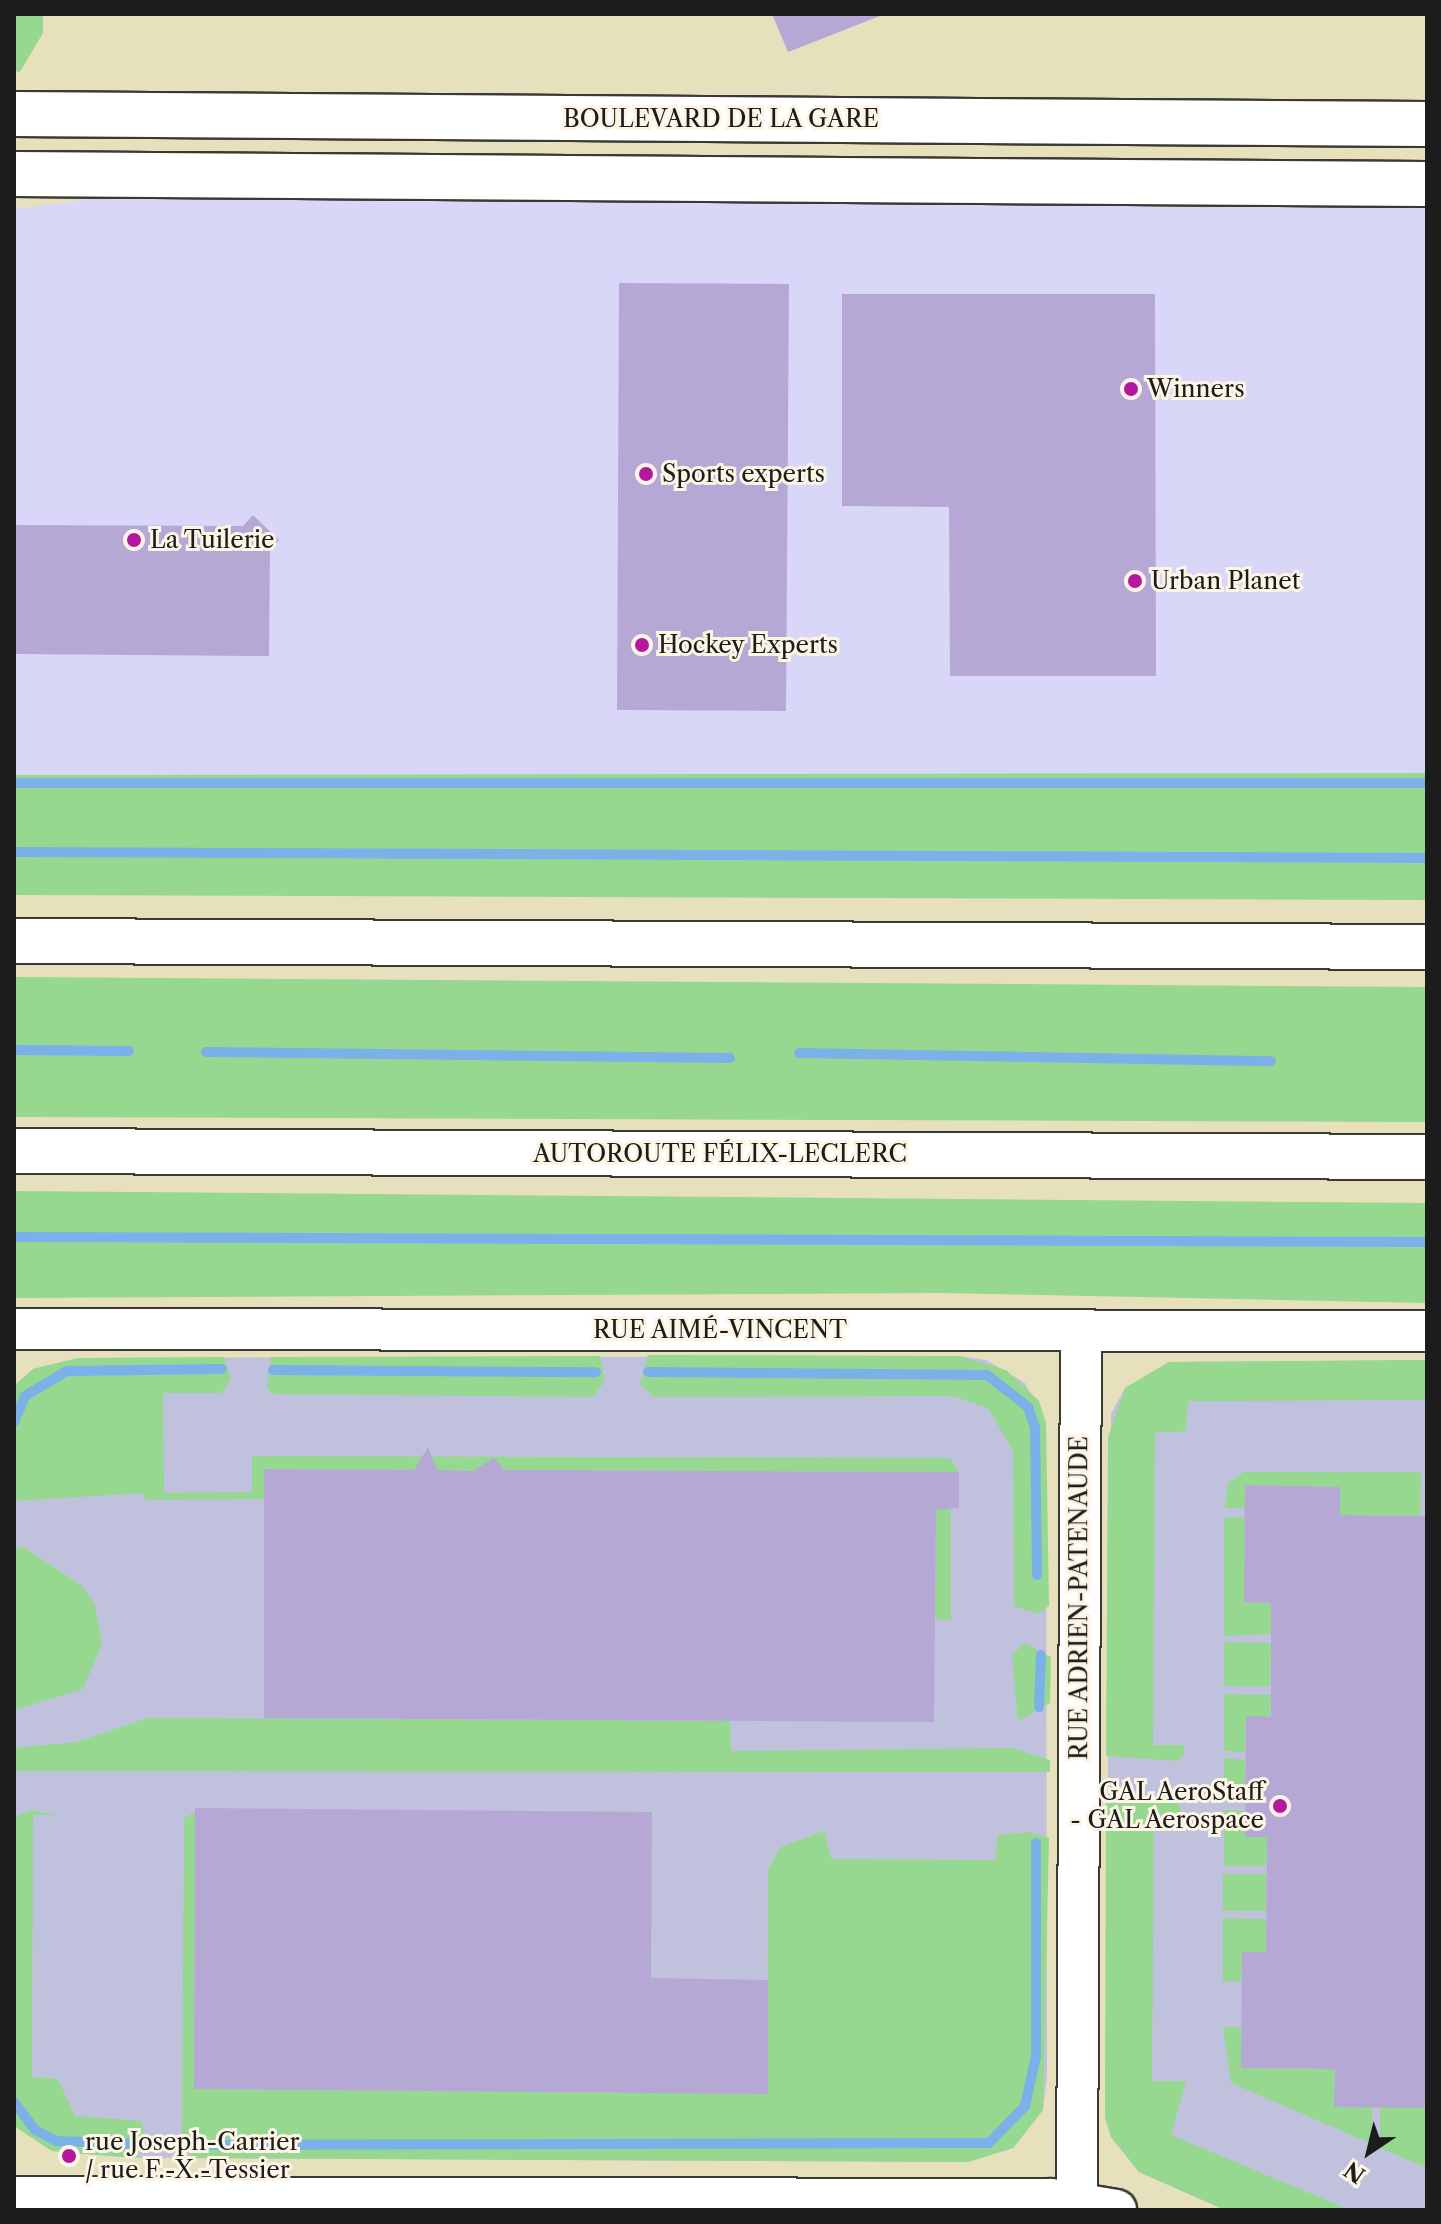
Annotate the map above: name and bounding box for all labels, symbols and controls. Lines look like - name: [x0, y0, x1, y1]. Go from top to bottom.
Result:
- street label: BOULEVARD DE LA GARE: [563, 105, 879, 133]
- place label: Winners: [1147, 375, 1245, 403]
- marker: Winners: [1122, 380, 1140, 398]
- place label: Sports experts: [662, 460, 825, 488]
- marker: Sports experts: [637, 465, 655, 483]
- place label: La Tuilerie: [150, 526, 275, 554]
- marker: La Tuilerie: [125, 531, 143, 549]
- place label: Urban Planet: [1151, 567, 1300, 595]
- marker: Urban Planet: [1126, 572, 1144, 590]
- place label: Hockey Experts: [658, 631, 839, 659]
- marker: Hockey Experts: [633, 636, 651, 654]
- street label: AUTOROUTE FÉLIX-LECLERC: [533, 1140, 907, 1168]
- street label: RUE AIMÉ-VINCENT: [593, 1316, 847, 1344]
- street label: RUE ADRIEN-PATENAUDE: [1065, 1435, 1093, 1761]
- place label: GAL AeroStaff - GAL Aerospace: [1068, 1778, 1264, 1834]
- marker: GAL AeroStaff - GAL Aerospace: [1271, 1797, 1289, 1815]
- north arrow: [1329, 2112, 1409, 2192]
- place label: rue Joseph-Carrier / rue F.-X.-Tessier: [85, 2128, 300, 2184]
- marker: rue Joseph-Carrier / rue F.-X.-Tessier: [60, 2147, 78, 2165]
- text: N: [1339, 2156, 1371, 2189]

